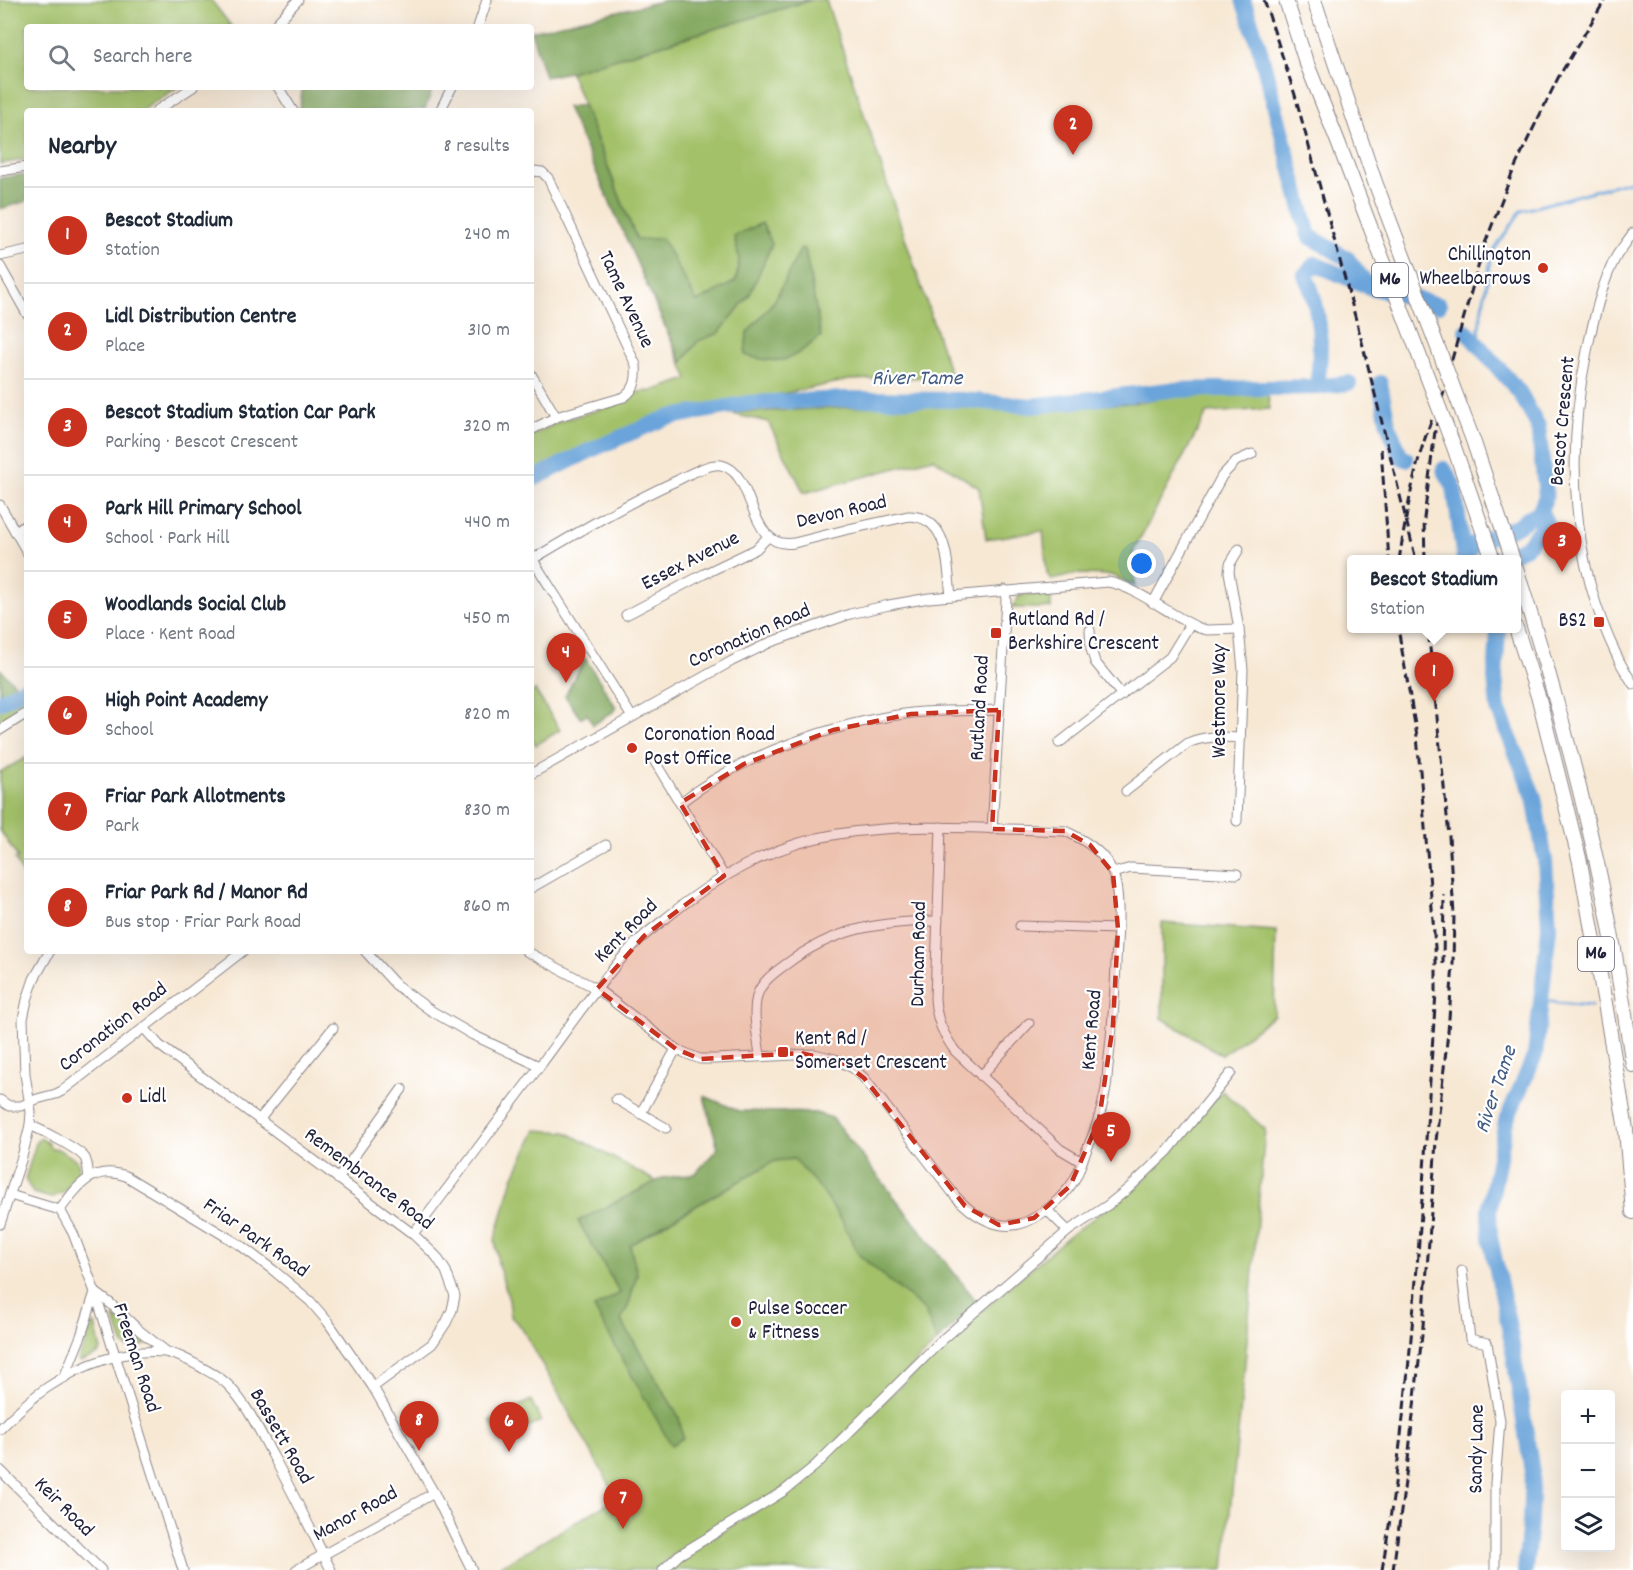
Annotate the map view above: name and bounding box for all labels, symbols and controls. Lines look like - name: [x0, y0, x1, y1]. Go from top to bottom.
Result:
- search box: [24, 24, 534, 90]
- icon: search: [45, 41, 78, 74]
- text: Search here: [93, 42, 192, 73]
- pin: 2: [1054, 106, 1092, 155]
- text: Nearby: [48, 129, 116, 166]
- text: 8 results: [444, 133, 510, 161]
- text: Bescot Stadium: [105, 206, 233, 237]
- text: 1: [65, 221, 70, 249]
- text: 240 m: [464, 221, 510, 249]
- text: Station: [105, 237, 160, 265]
- place label: Chillington Wheelbarrows: [1420, 241, 1531, 295]
- street label: Tame Avenue: [589, 246, 661, 354]
- marker: Chillington Wheelbarrows: [1536, 261, 1550, 275]
- road number: M6: [1372, 263, 1408, 297]
- text: Lidl Distribution Centre: [105, 302, 296, 333]
- text: 2: [63, 317, 72, 345]
- text: 310 m: [468, 317, 510, 345]
- text: Place: [105, 333, 145, 361]
- street label: Bescot Crescent: [1543, 355, 1585, 487]
- water label: River Tame: [872, 364, 964, 395]
- text: Bescot Stadium Station Car Park: [105, 398, 375, 429]
- text: 3: [63, 413, 72, 441]
- text: 320 m: [463, 413, 510, 441]
- text: Parking · Bescot Crescent: [105, 429, 298, 457]
- street label: Devon Road: [794, 488, 890, 538]
- text: Park Hill Primary School: [105, 494, 301, 525]
- text: 4: [63, 509, 72, 537]
- text: 440 m: [464, 509, 510, 537]
- pin: 3: [1542, 522, 1582, 572]
- street label: Essex Avenue: [637, 524, 745, 600]
- text: School · Park Hill: [105, 525, 229, 553]
- your location: [1127, 549, 1156, 578]
- popup: [1347, 555, 1521, 633]
- text: Bescot Stadium: [1370, 565, 1498, 596]
- text: Woodlands Social Club: [105, 590, 286, 621]
- text: Station: [1370, 596, 1425, 624]
- street label: Coronation Road: [684, 597, 816, 677]
- text: 5: [63, 605, 72, 633]
- text: 450 m: [463, 605, 510, 633]
- place label: Rutland Rd / Berkshire Crescent: [1008, 606, 1159, 660]
- place label: BS2: [1559, 607, 1587, 637]
- marker: BS2: [1592, 615, 1606, 629]
- text: Place · Kent Road: [105, 621, 235, 649]
- marker: Rutland Rd / Berkshire Crescent: [989, 626, 1003, 640]
- pin: 4: [546, 634, 586, 683]
- street label: Westmore Way: [1206, 644, 1236, 758]
- pin: 1: [1414, 652, 1454, 702]
- street label: Rutland Road: [963, 655, 999, 761]
- text: High Point Academy: [105, 686, 267, 717]
- text: 6: [63, 701, 72, 729]
- text: 820 m: [464, 701, 510, 729]
- text: School: [105, 717, 154, 745]
- place label: Coronation Road Post Office: [644, 721, 775, 775]
- marker: Coronation Road Post Office: [625, 741, 639, 755]
- text: Friar Park Allotments: [105, 782, 286, 813]
- text: 7: [64, 797, 71, 825]
- text: 830 m: [464, 797, 510, 825]
- text: Park: [105, 813, 139, 841]
- text: Friar Park Rd / Manor Rd: [105, 878, 308, 909]
- text: 8: [63, 893, 72, 921]
- text: 860 m: [463, 893, 510, 921]
- street label: Kent Road: [588, 893, 666, 971]
- street label: Durham Road: [904, 901, 936, 1007]
- text: Bus stop · Friar Park Road: [105, 909, 301, 937]
- road number: M6: [1578, 937, 1614, 971]
- street label: Coronation Road: [53, 976, 175, 1080]
- street label: Kent Road: [1075, 989, 1111, 1071]
- place label: Kent Rd / Somerset Crescent: [795, 1025, 947, 1079]
- water label: River Tame: [1468, 1041, 1527, 1138]
- marker: Kent Rd / Somerset Crescent: [776, 1045, 790, 1059]
- place label: Lidl: [139, 1083, 166, 1113]
- marker: Lidl: [120, 1091, 134, 1105]
- pin: 5: [1092, 1112, 1130, 1162]
- street label: Remembrance Road: [297, 1121, 439, 1239]
- street label: Friar Park Road: [196, 1191, 314, 1287]
- place label: Pulse Soccer & Fitness: [748, 1295, 847, 1349]
- street label: Freeman Road: [103, 1299, 167, 1417]
- marker: Pulse Soccer & Fitness: [729, 1315, 743, 1329]
- street label: Bassett Road: [240, 1383, 320, 1491]
- map controls: [1561, 1390, 1615, 1552]
- button: +: [1561, 1390, 1615, 1444]
- pin: 8: [400, 1402, 438, 1451]
- pin: 6: [490, 1402, 528, 1452]
- street label: Sandy Lane: [1462, 1404, 1494, 1494]
- button: −: [1561, 1444, 1615, 1498]
- street label: Keir Road: [26, 1471, 100, 1545]
- street label: Manor Road: [308, 1479, 404, 1551]
- pin: 7: [604, 1480, 642, 1529]
- button: layers: [1561, 1498, 1615, 1552]

